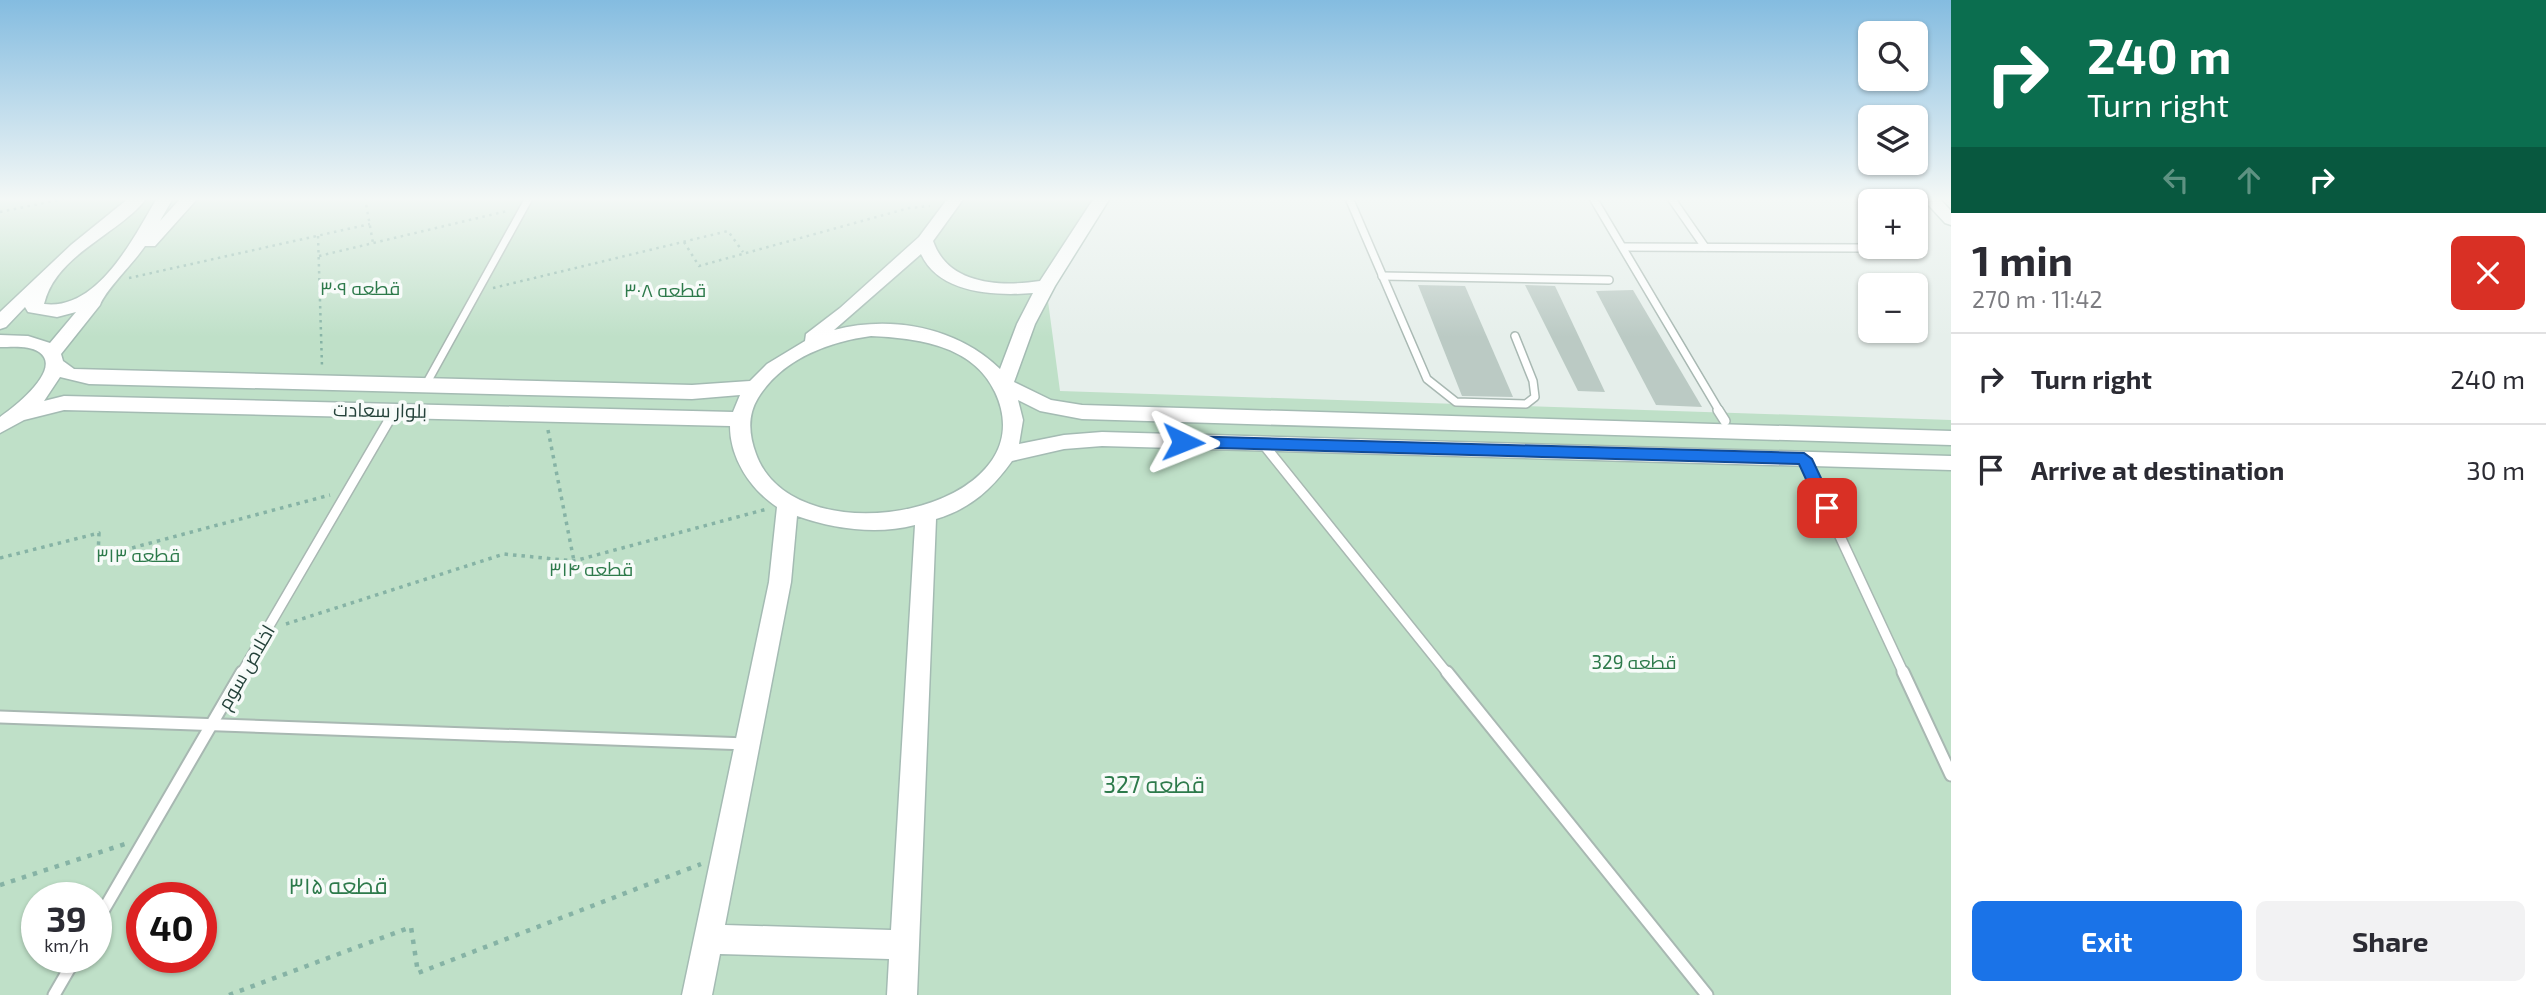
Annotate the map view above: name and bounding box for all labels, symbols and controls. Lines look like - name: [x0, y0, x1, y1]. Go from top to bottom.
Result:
- map controls: [1858, 21, 1928, 343]
- button: search: [1858, 21, 1928, 91]
- text: 240 m: [2087, 25, 2231, 84]
- icon: right: [1972, 28, 2063, 119]
- text: Turn right: [2087, 85, 2229, 123]
- button: layers: [1858, 105, 1928, 175]
- icon: left: [2157, 161, 2195, 199]
- icon: ahead: [2230, 161, 2268, 199]
- icon: right: [2303, 161, 2341, 199]
- button: +: [1858, 189, 1928, 259]
- text: 1 min: [1972, 234, 2073, 284]
- button: close: [2451, 236, 2525, 310]
- button: −: [1858, 273, 1928, 343]
- park label: قطعه ۳۰۹: [320, 276, 400, 299]
- park label: قطعه ۳۰۸: [624, 278, 706, 301]
- text: 270 m · 11:42: [1972, 285, 2102, 313]
- icon: right: [1972, 360, 2010, 398]
- text: Turn right: [2031, 363, 2152, 394]
- text: 240 m: [2450, 363, 2525, 394]
- street label: بلوار سعادت: [333, 397, 427, 423]
- position arrow: [1146, 405, 1220, 479]
- icon: arrive: [1972, 451, 2010, 489]
- text: Arrive at destination: [2031, 454, 2284, 485]
- text: 30 m: [2466, 454, 2525, 485]
- pin: [1797, 478, 1857, 538]
- icon: arrive: [1808, 489, 1846, 527]
- park label: قطعه ۳۱۳: [96, 543, 180, 566]
- park label: قطعه ۳۱۴: [549, 557, 633, 580]
- street label: اخلاص سوم: [212, 620, 282, 715]
- park label: قطعه 329: [1591, 650, 1677, 673]
- park label: قطعه 327: [1103, 770, 1205, 798]
- park label: قطعه ۳۱۵: [288, 871, 388, 899]
- speed limit sign: 40: [126, 882, 217, 973]
- text: 39: [46, 897, 87, 939]
- button: Exit: [1972, 901, 2242, 981]
- button: Share: [2256, 901, 2525, 981]
- text: km/h: [44, 934, 89, 956]

